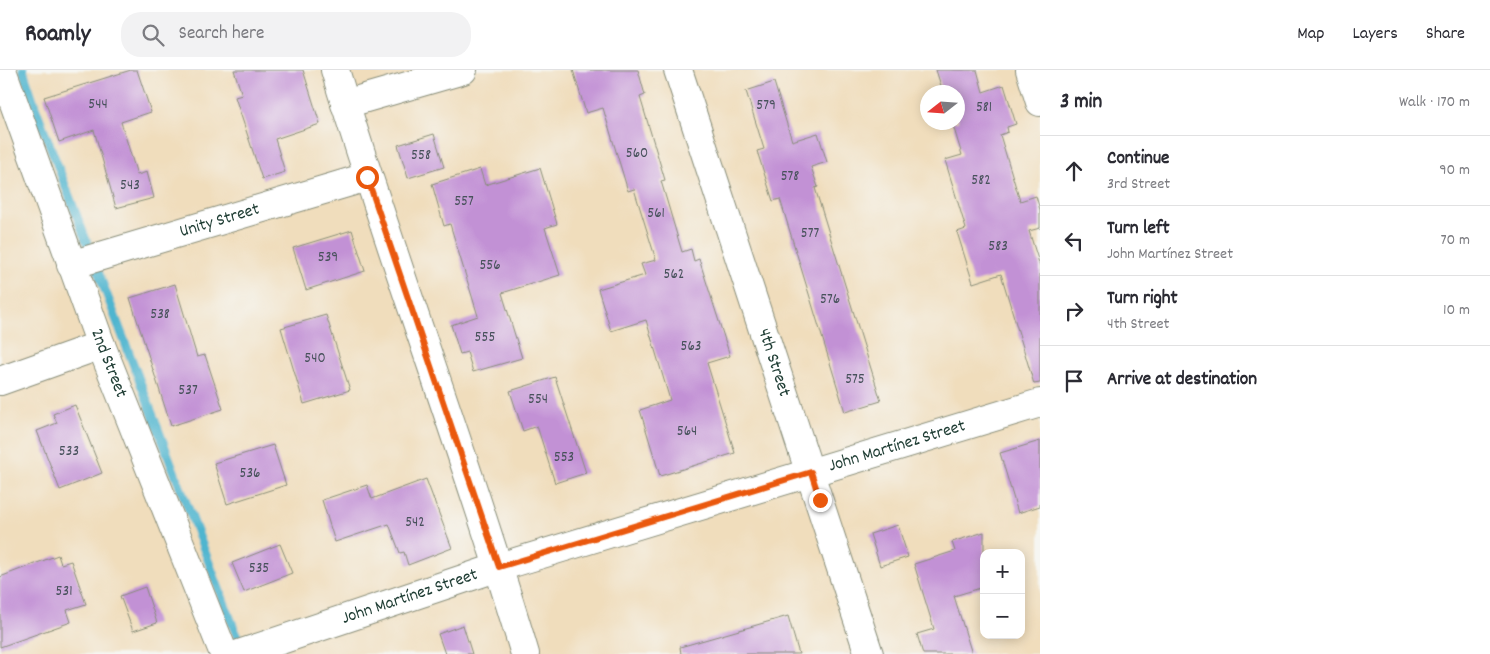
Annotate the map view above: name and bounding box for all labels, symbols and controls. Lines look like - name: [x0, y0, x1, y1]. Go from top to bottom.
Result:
- search box: [121, 12, 471, 57]
- text: Roamly: [25, 18, 91, 52]
- icon: search: [139, 21, 167, 49]
- text: Search here: [179, 21, 264, 48]
- text: Map: [1297, 22, 1324, 47]
- text: Layers: [1352, 22, 1398, 47]
- text: Share: [1426, 22, 1465, 47]
- north arrow: [920, 85, 965, 130]
- text: 3 min: [1060, 88, 1102, 118]
- text: Walk · 170 m: [1399, 91, 1470, 114]
- house number: 544: [88, 94, 108, 116]
- house number: 579: [756, 95, 776, 117]
- house number: 581: [976, 97, 992, 119]
- house number: 560: [626, 143, 648, 165]
- house number: 558: [411, 145, 431, 167]
- text: Continue: [1107, 146, 1169, 173]
- icon: ahead: [1060, 157, 1088, 185]
- text: 90 m: [1439, 159, 1470, 182]
- route start: [356, 166, 379, 189]
- house number: 578: [781, 166, 799, 188]
- house number: 582: [971, 170, 991, 192]
- text: 3rd Street: [1107, 173, 1170, 196]
- house number: 543: [120, 175, 140, 197]
- house number: 557: [454, 191, 474, 213]
- street label: Unity Street: [177, 197, 263, 245]
- house number: 561: [647, 203, 665, 225]
- text: Turn left: [1107, 216, 1170, 243]
- house number: 577: [801, 223, 819, 245]
- icon: left: [1060, 227, 1088, 255]
- text: 70 m: [1440, 229, 1470, 252]
- house number: 583: [988, 236, 1008, 258]
- text: John Martínez Street: [1107, 243, 1233, 266]
- house number: 539: [318, 247, 338, 269]
- house number: 556: [479, 255, 501, 277]
- house number: 562: [664, 264, 684, 286]
- text: Turn right: [1107, 286, 1178, 313]
- house number: 576: [820, 289, 840, 311]
- icon: right: [1060, 297, 1088, 325]
- text: 10 m: [1443, 299, 1470, 322]
- house number: 538: [150, 304, 170, 326]
- text: 4th Street: [1107, 313, 1169, 336]
- street label: 2nd Street: [84, 325, 133, 402]
- street label: 4th Street: [751, 325, 797, 400]
- house number: 555: [475, 327, 495, 349]
- house number: 563: [681, 336, 701, 358]
- house number: 540: [304, 348, 326, 370]
- icon: arrive: [1060, 367, 1088, 395]
- text: Arrive at destination: [1107, 367, 1257, 394]
- house number: 575: [845, 369, 865, 391]
- house number: 537: [178, 380, 198, 402]
- house number: 554: [528, 389, 548, 411]
- street label: John Martínez Street: [825, 414, 969, 479]
- house number: 564: [677, 421, 697, 443]
- house number: 533: [59, 441, 79, 463]
- house number: 553: [554, 447, 574, 469]
- house number: 536: [240, 463, 260, 485]
- route end: [809, 489, 832, 512]
- house number: 542: [405, 512, 425, 534]
- map controls: [980, 549, 1025, 639]
- button: +: [980, 549, 1025, 594]
- house number: 535: [249, 558, 269, 580]
- street label: John Martínez Street: [338, 562, 481, 631]
- house number: 531: [56, 581, 72, 603]
- button: −: [980, 594, 1025, 639]

